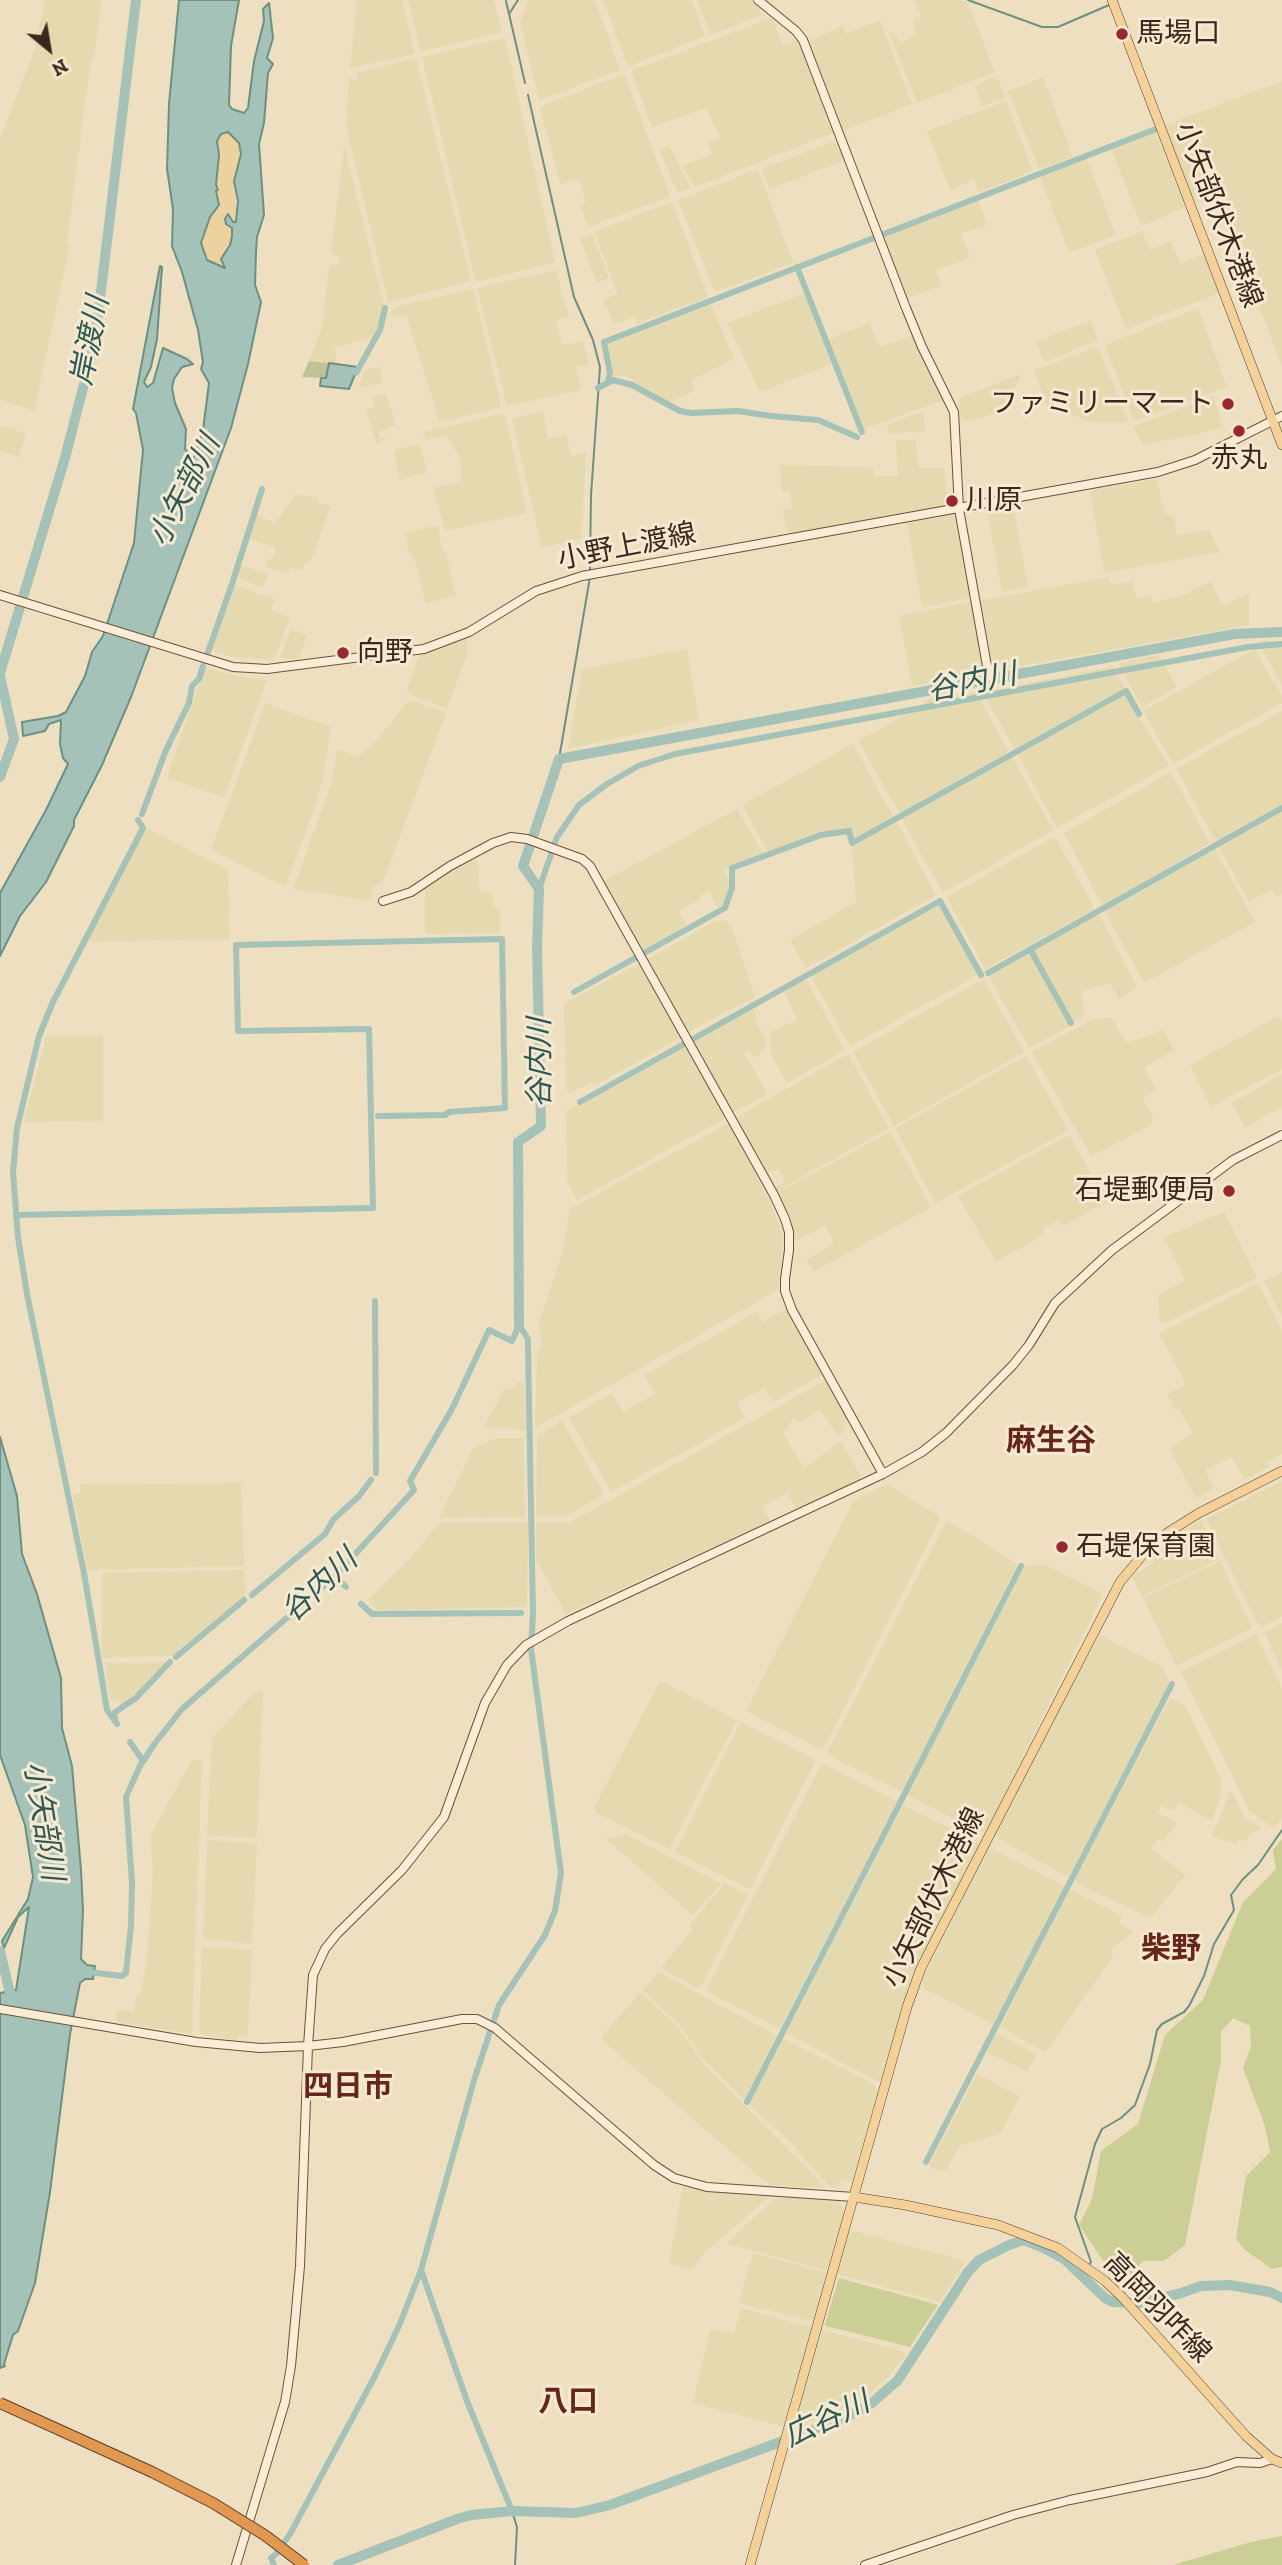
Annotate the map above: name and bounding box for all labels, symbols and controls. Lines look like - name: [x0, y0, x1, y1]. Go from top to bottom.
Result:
- north arrow: [14, 14, 84, 84]
- place label: 馬場口: [1136, 17, 1220, 51]
- marker: 馬場口: [1114, 26, 1130, 42]
- text: N: [48, 54, 72, 81]
- street label: 小矢部伏木港線: [1167, 117, 1269, 313]
- water label: 岸渡川: [65, 293, 117, 389]
- place label: ファミリーマート: [990, 387, 1214, 421]
- marker: ファミリーマート: [1220, 396, 1236, 412]
- marker: 赤丸: [1231, 423, 1247, 439]
- water label: 小矢部川: [142, 429, 228, 553]
- place label: 赤丸: [1211, 442, 1267, 476]
- place label: 川原: [966, 484, 1022, 518]
- marker: 川原: [944, 493, 960, 509]
- street label: 小野上渡線: [555, 517, 699, 577]
- place label: 向野: [357, 636, 413, 670]
- marker: 向野: [335, 645, 351, 661]
- water label: 谷内川: [924, 657, 1020, 709]
- water label: 谷内川: [522, 1018, 558, 1108]
- place label: 石堤郵便局: [1075, 1174, 1215, 1208]
- marker: 石堤郵便局: [1221, 1183, 1237, 1199]
- district label: 麻生谷: [1006, 1423, 1096, 1459]
- place label: 石堤保育園: [1076, 1530, 1216, 1564]
- marker: 石堤保育園: [1054, 1539, 1070, 1555]
- water label: 谷内川: [275, 1542, 365, 1630]
- water label: 小矢部川: [16, 1759, 70, 1883]
- street label: 小矢部伏木港線: [876, 1803, 992, 1993]
- district label: 柴野: [1141, 1931, 1201, 1967]
- district label: 四日市: [303, 2069, 393, 2105]
- street label: 高岡羽咋線: [1096, 2246, 1218, 2370]
- district label: 八口: [538, 2384, 598, 2420]
- water label: 広谷川: [779, 2385, 875, 2455]

